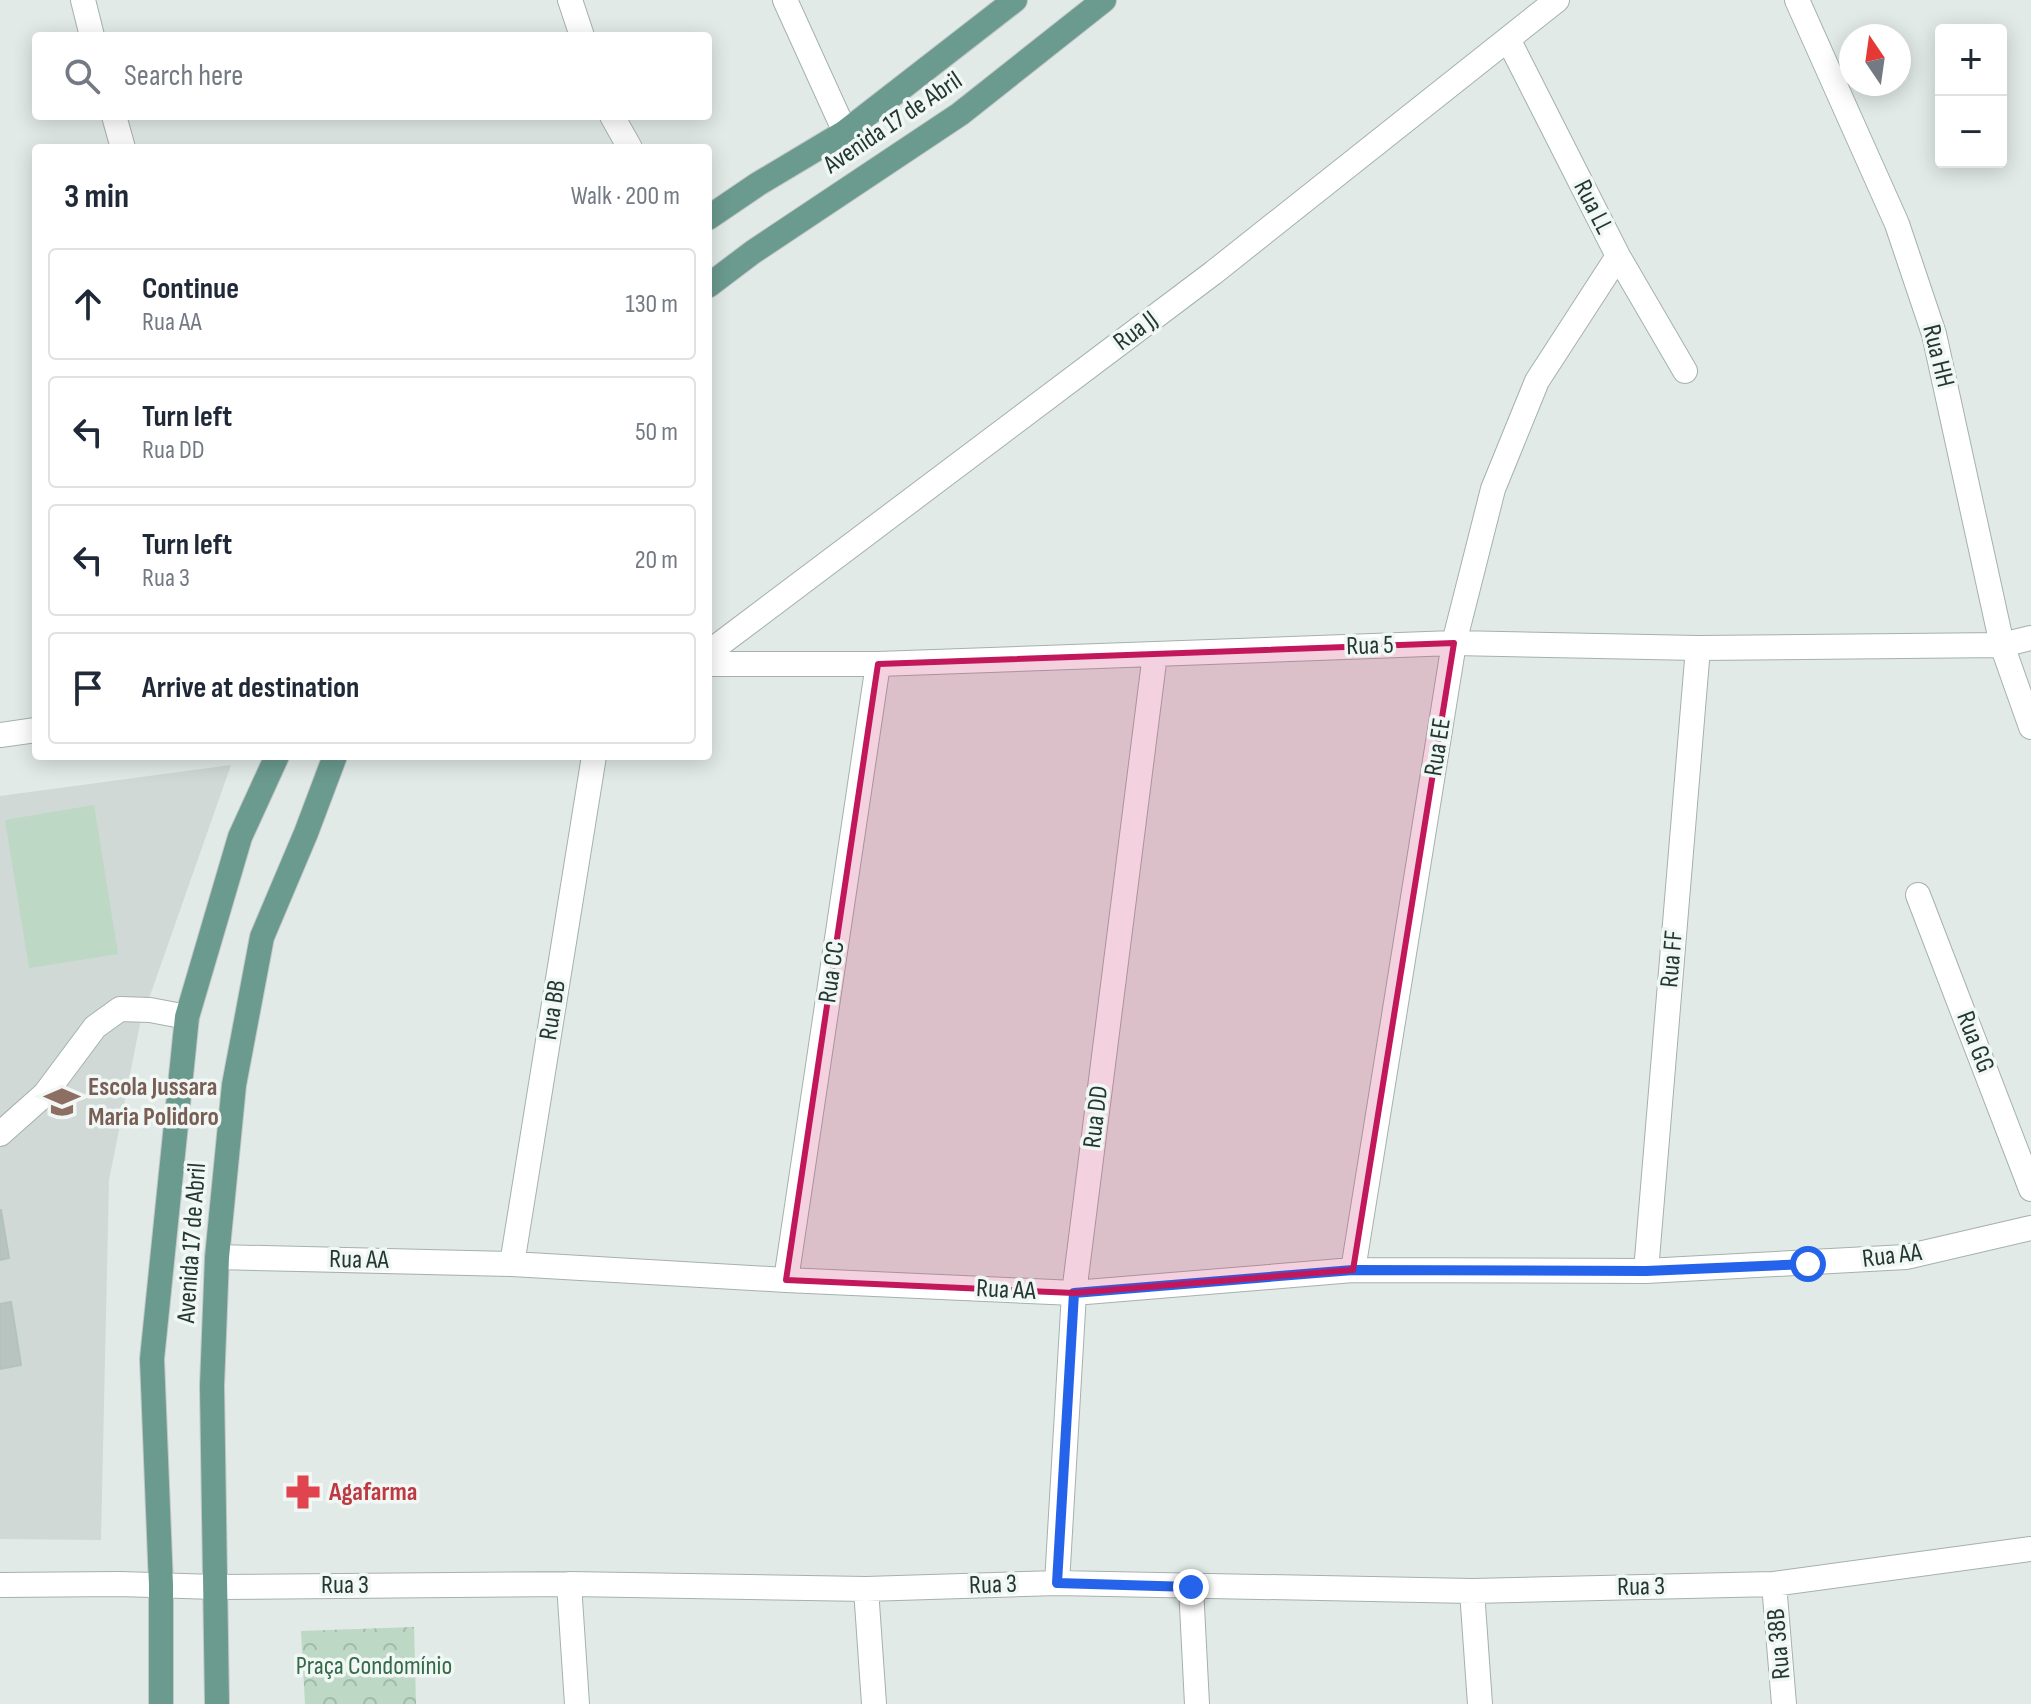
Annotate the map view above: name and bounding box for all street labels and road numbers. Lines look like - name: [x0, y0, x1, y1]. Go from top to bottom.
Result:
- street label: Avenida 17 de Abril: [817, 65, 968, 181]
- street label: Rua LL: [1566, 175, 1620, 239]
- street label: Rua JJ: [1108, 304, 1164, 358]
- street label: Rua HH: [1915, 321, 1961, 391]
- street label: Rua 5: [1346, 630, 1394, 662]
- street label: Rua EE: [1418, 716, 1458, 778]
- street label: Rua FF: [1654, 929, 1690, 989]
- street label: Rua CC: [812, 939, 852, 1005]
- street label: Rua BB: [533, 978, 573, 1042]
- street label: Rua GG: [1949, 1007, 2001, 1077]
- street label: Rua DD: [1077, 1084, 1115, 1150]
- street label: Avenida 17 de Abril: [171, 1162, 213, 1325]
- street label: Rua AA: [1860, 1237, 1924, 1275]
- street label: Rua AA: [329, 1244, 390, 1276]
- street label: Rua AA: [975, 1273, 1037, 1307]
- street label: Rua 3: [969, 1569, 1017, 1601]
- street label: Rua 3: [321, 1570, 369, 1601]
- street label: Rua 3: [1617, 1571, 1665, 1603]
- street label: Rua 38B: [1760, 1607, 1798, 1681]

